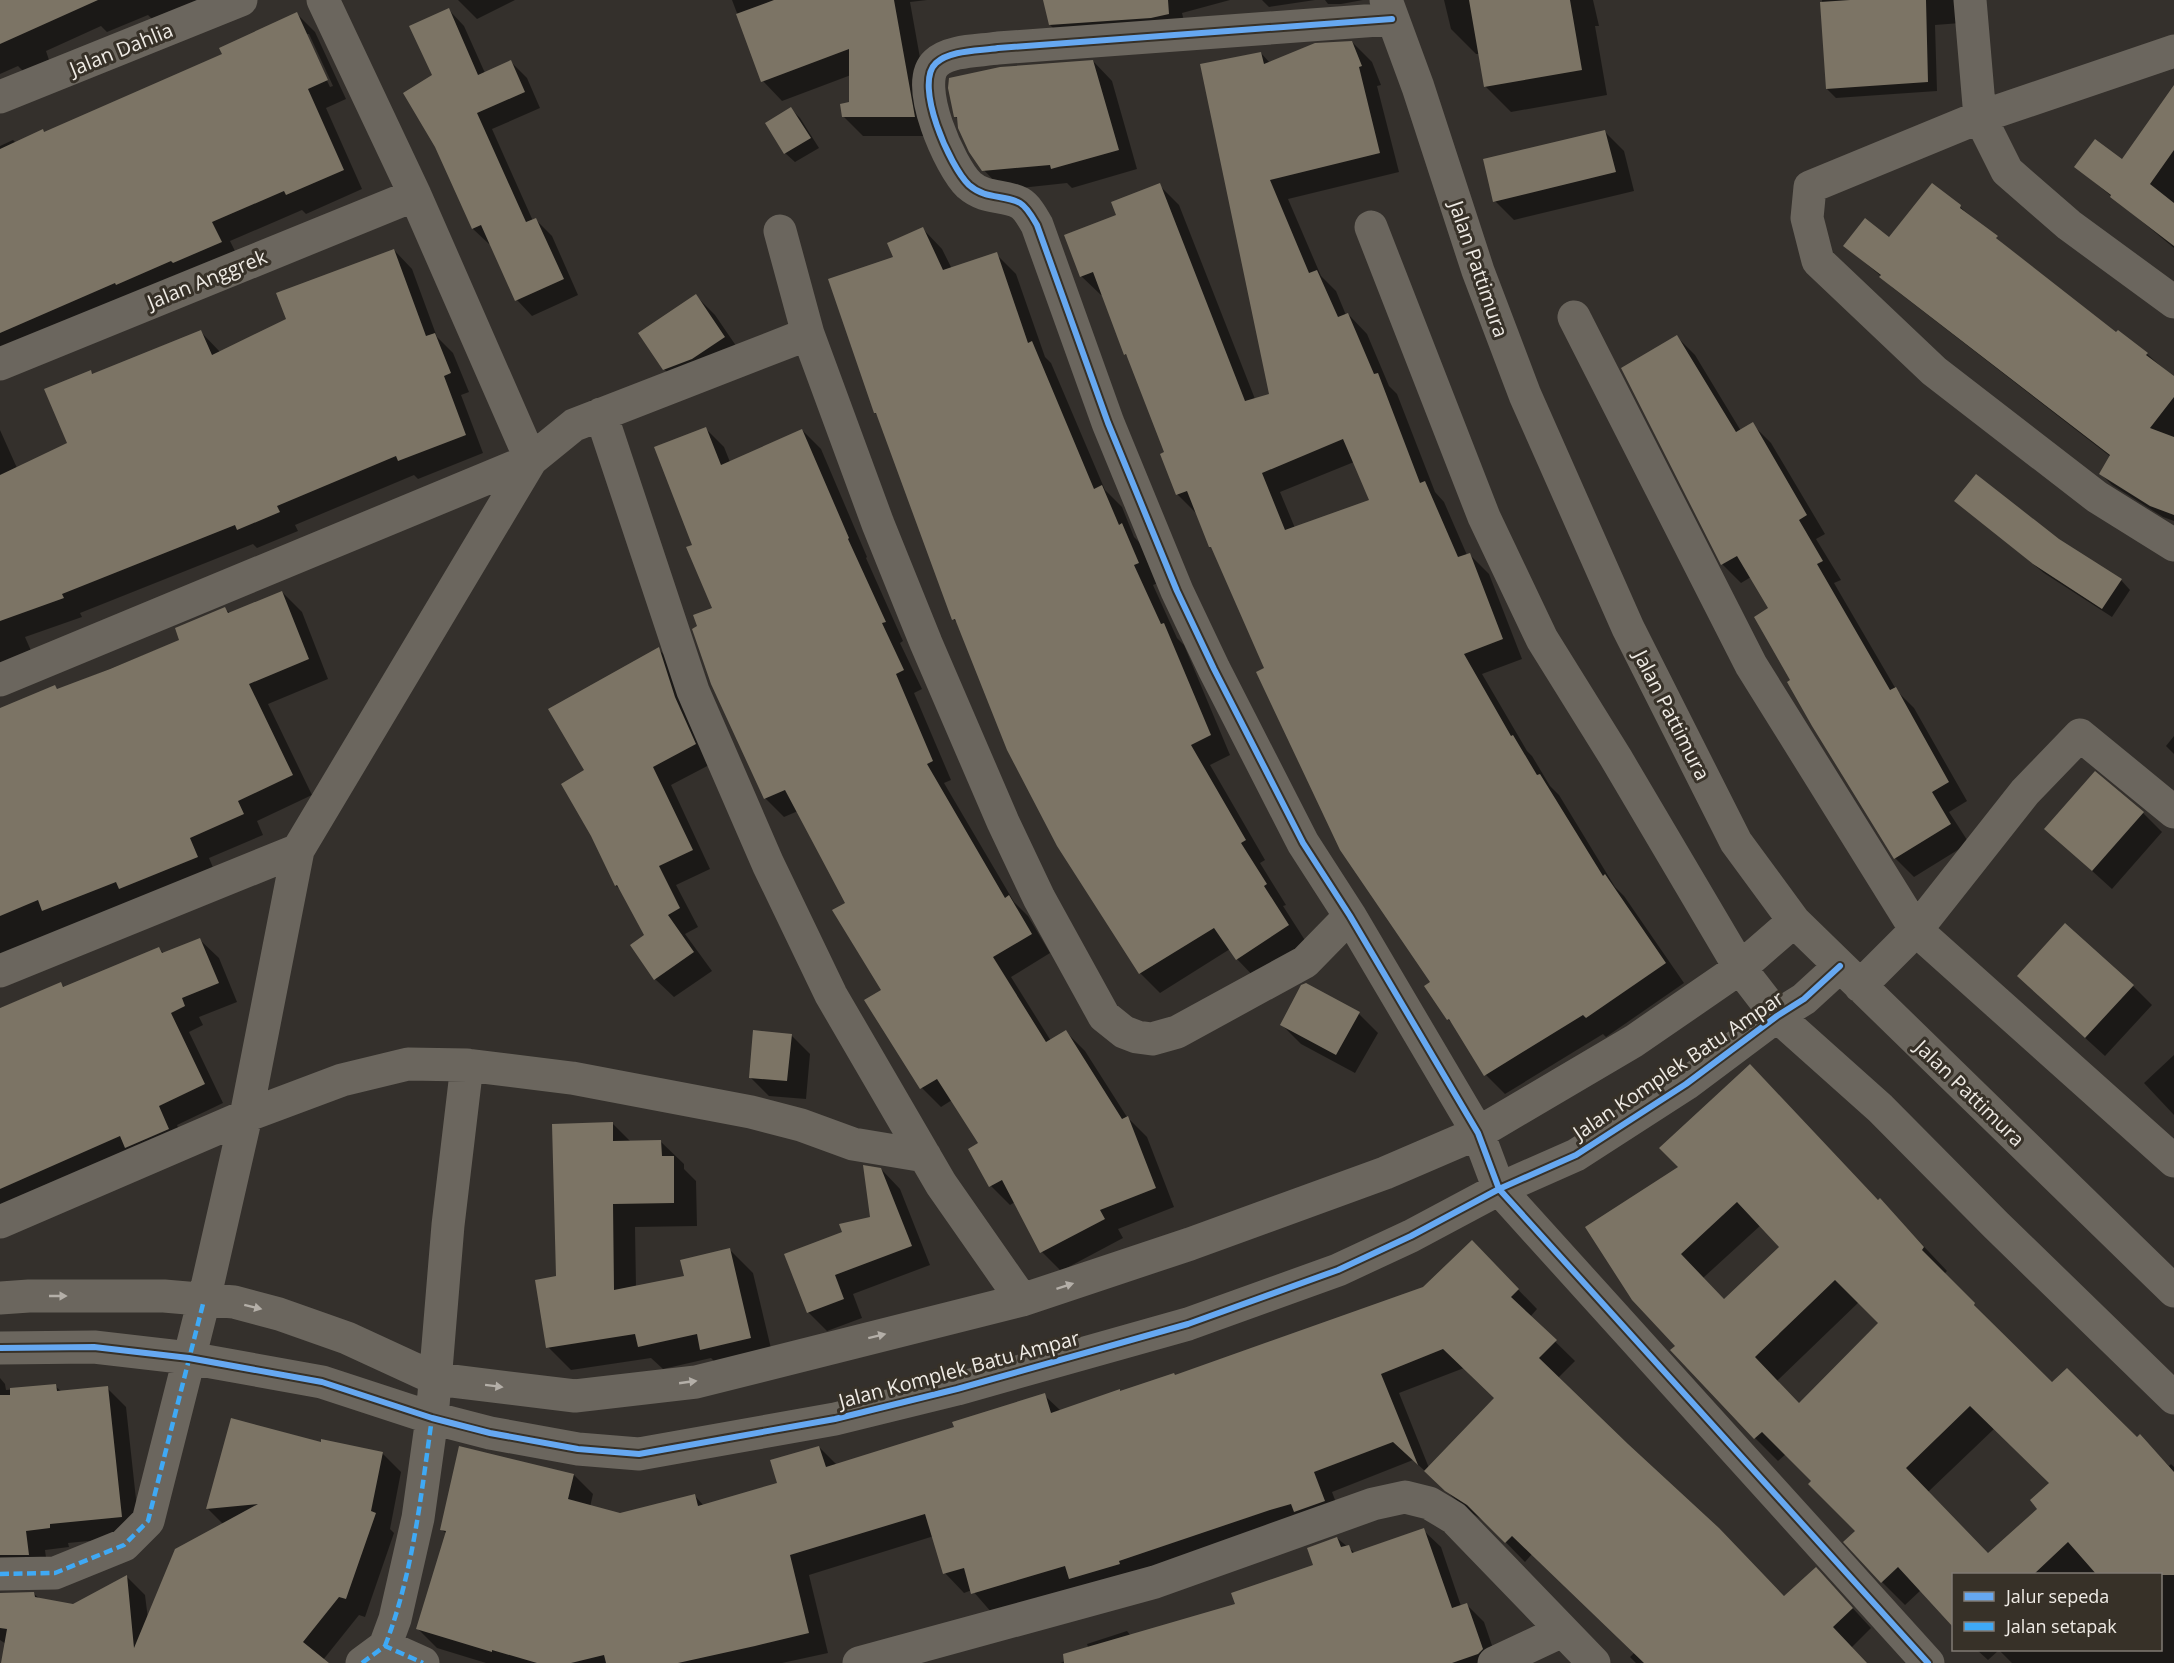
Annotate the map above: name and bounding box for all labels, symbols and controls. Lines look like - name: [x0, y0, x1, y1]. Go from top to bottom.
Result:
- street label: Jalan Dahlia: [63, 16, 177, 83]
- street label: Jalan Pattimura: [1442, 195, 1515, 341]
- street label: Jalan Anggrek: [141, 243, 271, 316]
- street label: Jalan Pattimura: [1627, 644, 1716, 785]
- street label: Jalan Komplek Batu Ampar: [1566, 984, 1789, 1147]
- street label: Jalan Pattimura: [1908, 1032, 2031, 1152]
- one-way arrow: [1056, 1280, 1074, 1290]
- one-way arrow: [49, 1291, 68, 1301]
- one-way arrow: [243, 1302, 262, 1312]
- street label: Jalan Komplek Batu Ampar: [834, 1324, 1082, 1415]
- one-way arrow: [868, 1331, 886, 1341]
- one-way arrow: [678, 1378, 697, 1387]
- one-way arrow: [485, 1381, 504, 1391]
- legend: [1952, 1573, 2162, 1651]
- text: Jalur sepeda: [2004, 1584, 2109, 1608]
- text: Jalan setapak: [2004, 1614, 2117, 1638]

